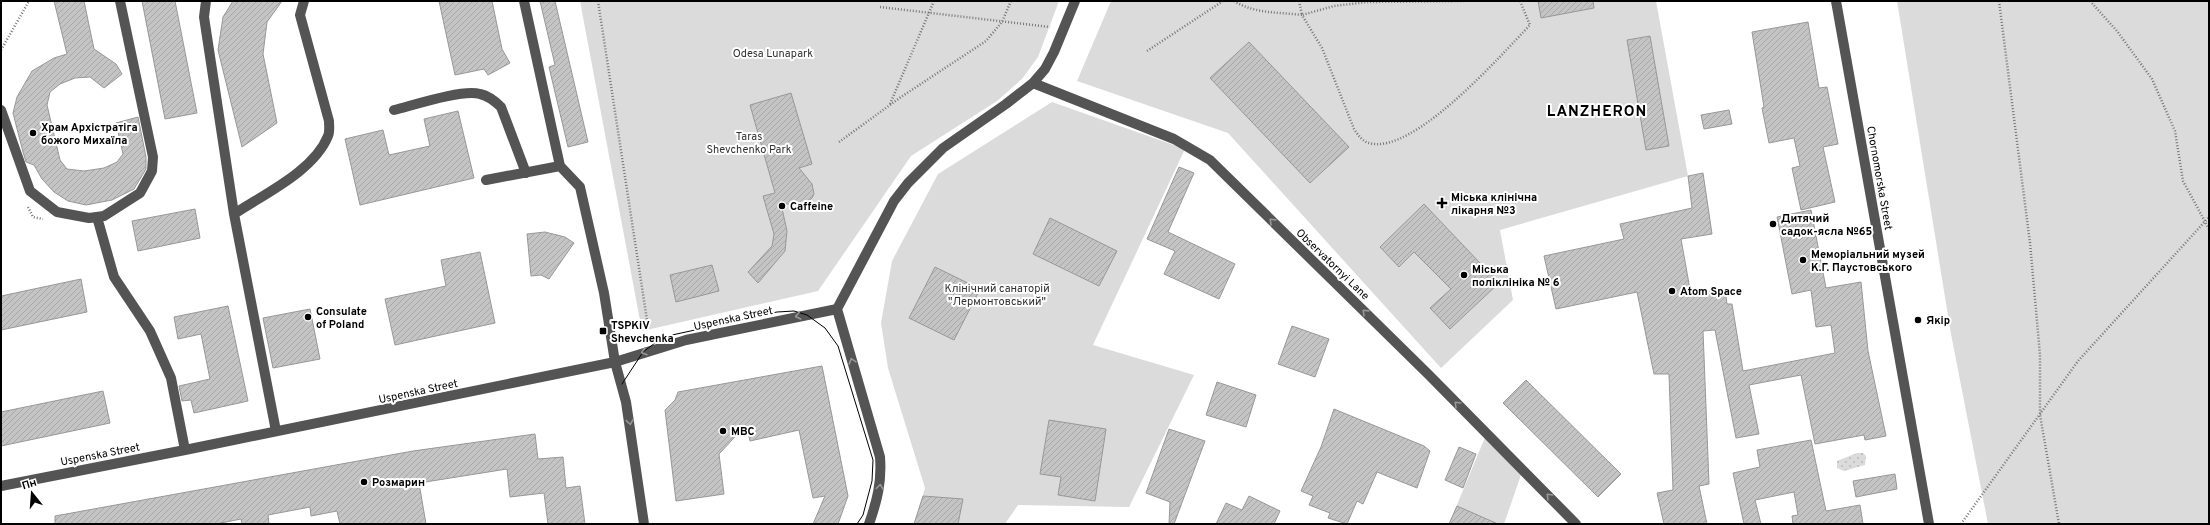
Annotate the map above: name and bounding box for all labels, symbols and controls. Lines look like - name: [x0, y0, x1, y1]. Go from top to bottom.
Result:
- park label: Odesa Lunapark: [733, 47, 813, 61]
- district label: LANZHERON: [1547, 103, 1647, 122]
- place label: Храм Архістратіга божого Михаїла: [41, 121, 138, 148]
- street label: Chornomorska Street: [1863, 125, 1895, 231]
- marker: Храм Архістратіга божого Михаїла: [28, 128, 38, 138]
- park label: Taras Shevchenko Park: [706, 130, 792, 157]
- place label: Міська клінічна лікарня №3: [1451, 191, 1537, 218]
- marker: Міська клінічна лікарня №3: [1436, 197, 1448, 209]
- place label: Caffeine: [790, 200, 833, 214]
- marker: Caffeine: [777, 201, 787, 211]
- place label: Дитячий садок-ясла №65: [1781, 212, 1872, 239]
- one-way arrow: [1269, 218, 1277, 226]
- marker: Дитячий садок-ясла №65: [1768, 219, 1778, 229]
- street label: Observatornyi Lane: [1293, 226, 1372, 303]
- place label: Меморіальний музей К.Г. Паустовського: [1811, 248, 1925, 275]
- marker: Меморіальний музей К.Г. Паустовського: [1798, 255, 1808, 265]
- place label: Міська поліклініка № 6: [1472, 263, 1560, 290]
- marker: Міська поліклініка № 6: [1459, 270, 1469, 280]
- park label: Клінічний санаторій "Лермонтовський": [944, 282, 1050, 309]
- place label: Atom Space: [1680, 285, 1742, 299]
- marker: Atom Space: [1667, 286, 1677, 296]
- street label: Uspenska Street: [692, 304, 774, 334]
- place label: Consulate of Poland: [316, 305, 367, 332]
- one-way arrow: [1362, 309, 1370, 317]
- marker: Consulate of Poland: [303, 312, 313, 322]
- one-way arrow: [795, 312, 802, 320]
- place label: Якір: [1926, 314, 1950, 328]
- marker: Якір: [1913, 315, 1923, 325]
- place label: TSPKiV Shevchenka: [611, 319, 674, 346]
- marker: TSPKiV Shevchenka: [598, 326, 608, 336]
- one-way arrow: [641, 347, 648, 355]
- one-way arrow: [848, 357, 857, 364]
- street label: Uspenska Street: [377, 377, 459, 407]
- one-way arrow: [1454, 401, 1462, 409]
- one-way arrow: [625, 419, 633, 425]
- place label: МВС: [731, 425, 754, 439]
- marker: МВС: [718, 426, 728, 436]
- street label: Uspenska Street: [59, 440, 141, 470]
- north arrow: [12, 473, 52, 513]
- text: Пн: [20, 476, 39, 493]
- place label: Розмарин: [372, 476, 425, 490]
- marker: Розмарин: [359, 477, 369, 487]
- one-way arrow: [875, 484, 884, 490]
- one-way arrow: [1546, 493, 1554, 501]

